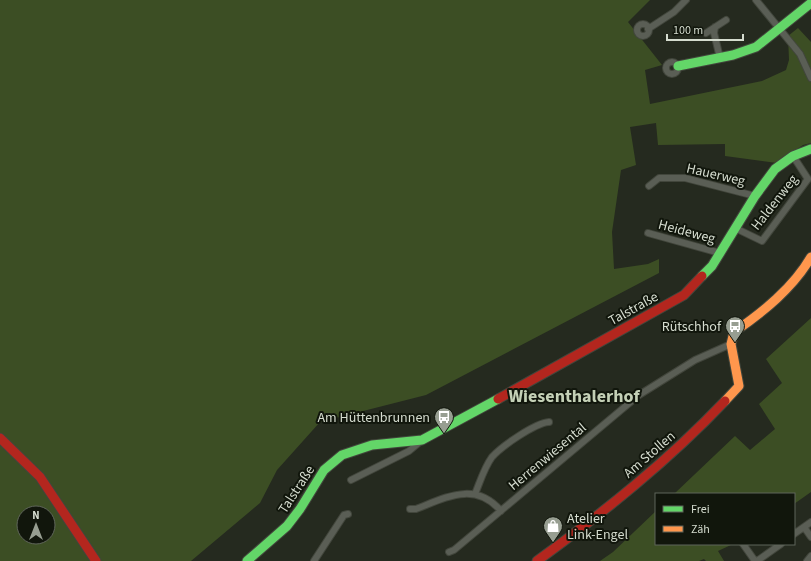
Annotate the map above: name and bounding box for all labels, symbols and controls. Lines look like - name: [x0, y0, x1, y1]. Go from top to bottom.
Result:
- scale bar: [667, 16, 743, 42]
- text: 100 m: [673, 22, 703, 39]
- street label: Hauerweg: [684, 159, 747, 191]
- street label: Haldenweg: [747, 170, 803, 235]
- street label: Heideweg: [656, 215, 717, 249]
- street label: Talstraße: [605, 287, 662, 331]
- bus stop icon: Rütschhof: [724, 315, 746, 343]
- place label: Rütschhof: [662, 317, 722, 337]
- district label: Wiesenthalerhof: [508, 384, 640, 409]
- bus stop icon: Am Hüttenbrunnen: [433, 406, 455, 434]
- place label: Am Hüttenbrunnen: [318, 408, 430, 428]
- street label: Herrenwiesental: [504, 418, 591, 495]
- street label: Am Stollen: [619, 427, 680, 483]
- street label: Talstraße: [274, 461, 320, 518]
- legend: [655, 493, 795, 545]
- text: Frei: [691, 501, 710, 518]
- north arrow: [16, 505, 56, 545]
- text: N: [32, 508, 40, 523]
- place label: Atelier Link-Engel: [567, 509, 628, 545]
- shop icon: Atelier Link-Engel: [542, 515, 564, 543]
- text: Zäh: [691, 521, 710, 538]

